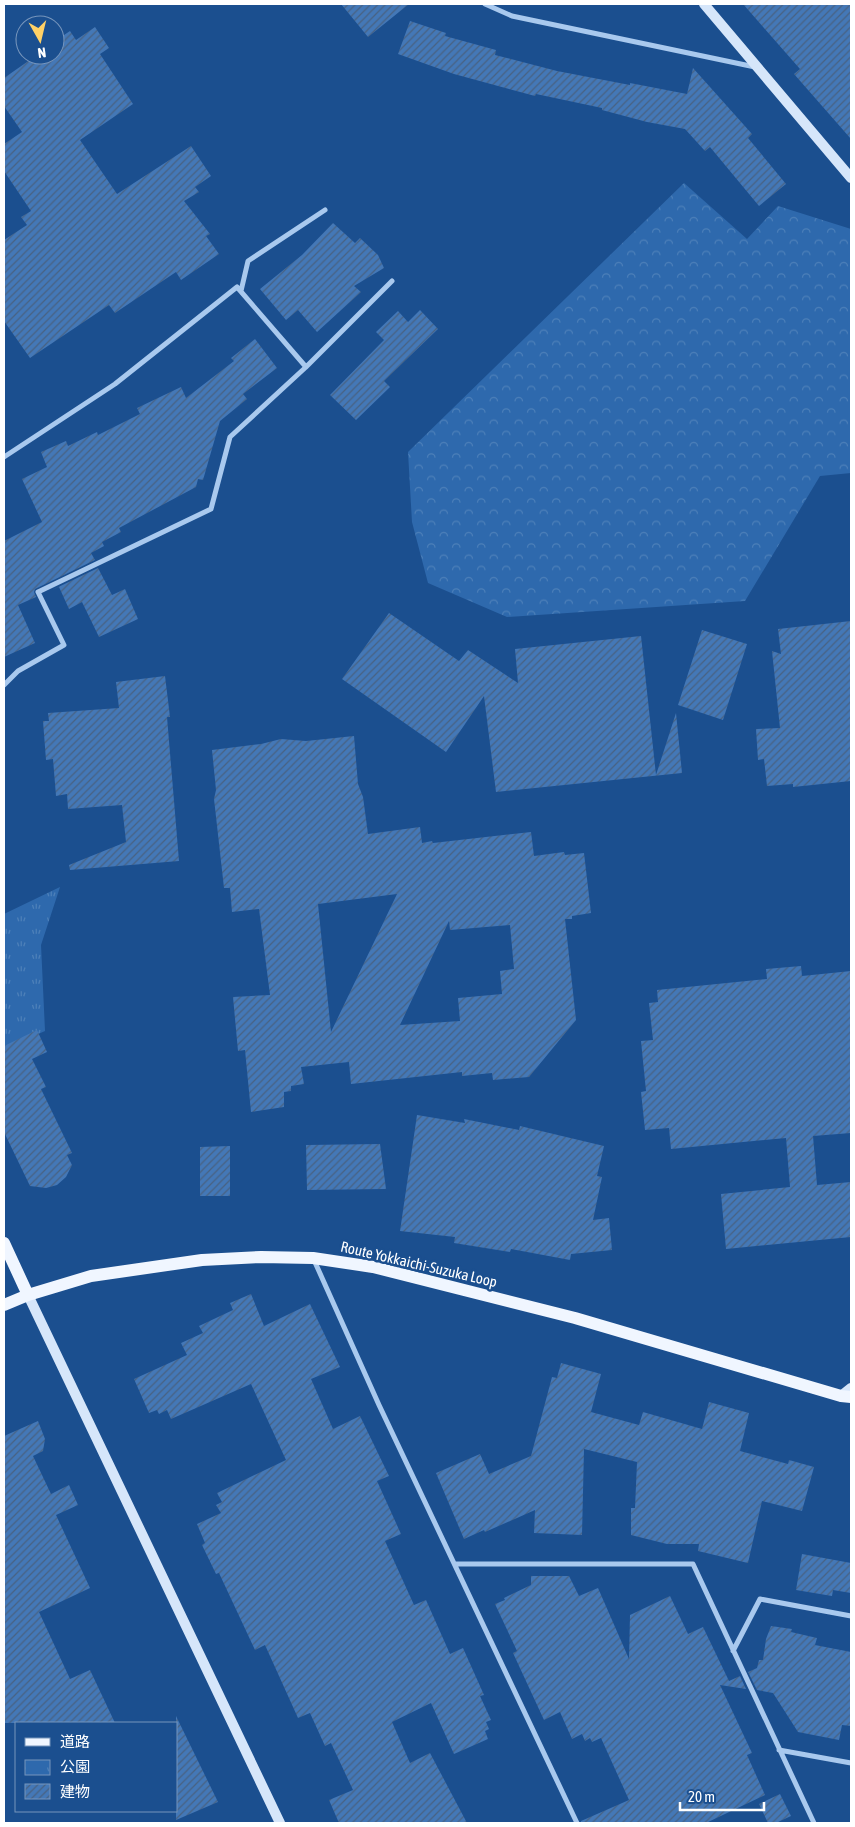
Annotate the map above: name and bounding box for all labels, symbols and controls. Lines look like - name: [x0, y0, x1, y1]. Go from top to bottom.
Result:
- north arrow: [15, 15, 65, 65]
- text: N: [37, 44, 47, 61]
- street label: Route Yokkaichi-Suzuka Loop: [339, 1238, 499, 1290]
- legend: [15, 1722, 178, 1812]
- text: 道路: [60, 1733, 90, 1750]
- text: 公園: [60, 1758, 90, 1775]
- scale bar: [680, 1780, 764, 1812]
- text: 建物: [60, 1783, 90, 1800]
- text: 20 m: [688, 1788, 715, 1805]

